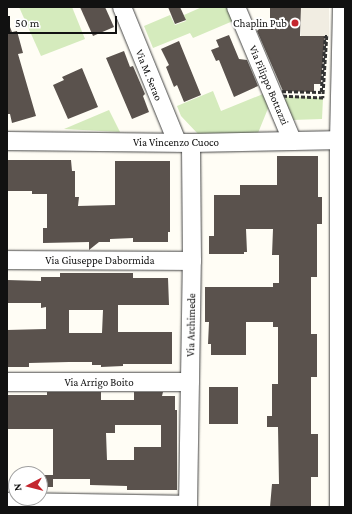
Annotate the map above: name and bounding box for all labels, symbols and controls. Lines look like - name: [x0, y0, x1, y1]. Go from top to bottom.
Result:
- scale bar: [10, 8, 119, 34]
- text: 50 m: [15, 16, 39, 30]
- place label: Chaplin Pub: [233, 16, 287, 30]
- marker: Chaplin Pub: [290, 18, 300, 28]
- street label: Via Filippo Bottazzi: [246, 43, 292, 127]
- street label: Via M. Serao: [133, 47, 165, 103]
- street label: Via Vincenzo Cuoco: [133, 135, 219, 149]
- street label: Via Giuseppe Dabormida: [45, 253, 155, 267]
- street label: Via Archimede: [184, 293, 198, 357]
- street label: Via Arrigo Boito: [64, 375, 134, 389]
- north arrow: [8, 466, 48, 506]
- text: N: [11, 483, 23, 492]

